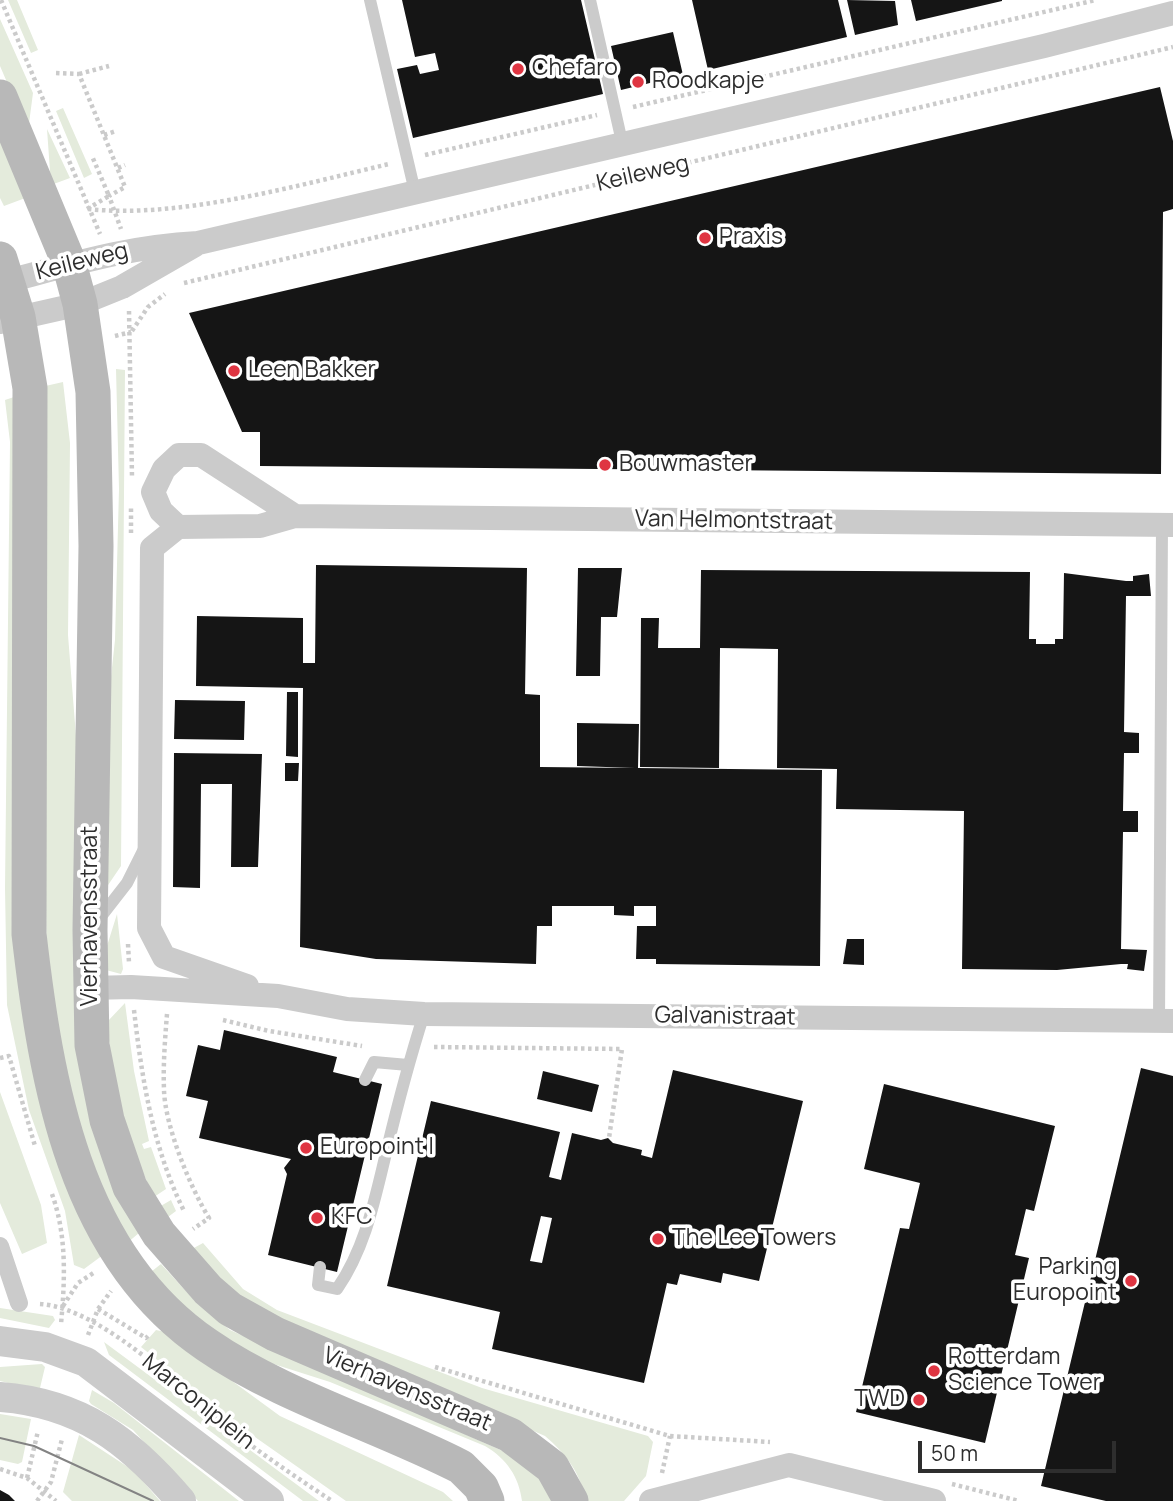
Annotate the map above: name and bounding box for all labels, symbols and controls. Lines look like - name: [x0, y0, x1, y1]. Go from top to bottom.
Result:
- place label: Chefaro: [532, 55, 618, 83]
- marker: Chefaro: [510, 61, 526, 77]
- place label: Roodkapje: [652, 68, 764, 96]
- marker: Roodkapje: [630, 74, 646, 90]
- street label: Keileweg: [594, 150, 692, 198]
- place label: Praxis: [719, 224, 783, 252]
- marker: Praxis: [697, 230, 713, 246]
- street label: Keileweg: [33, 237, 131, 287]
- place label: Leen Bakker: [248, 357, 376, 385]
- marker: Leen Bakker: [226, 363, 242, 379]
- place label: Bouwmaster: [619, 451, 753, 479]
- marker: Bouwmaster: [597, 457, 613, 473]
- street label: Van Helmontstraat: [635, 505, 833, 537]
- street label: Vierhavensstraat: [77, 826, 105, 1006]
- street label: Galvanistraat: [654, 1002, 796, 1032]
- place label: Europoint I: [320, 1134, 434, 1162]
- marker: Europoint I: [298, 1140, 314, 1156]
- place label: KFC: [331, 1204, 373, 1232]
- marker: KFC: [309, 1210, 325, 1226]
- place label: The Lee Towers: [672, 1225, 836, 1253]
- marker: The Lee Towers: [650, 1231, 666, 1247]
- place label: Parking Europoint: [1013, 1254, 1117, 1308]
- marker: Parking Europoint: [1123, 1273, 1139, 1289]
- street label: Vierhavensstraat: [319, 1342, 495, 1438]
- place label: Rotterdam Science Tower: [948, 1344, 1101, 1398]
- street label: Marconiplein: [136, 1348, 260, 1456]
- marker: Rotterdam Science Tower: [926, 1363, 942, 1379]
- place label: TWD: [854, 1386, 905, 1414]
- marker: TWD: [911, 1392, 927, 1408]
- scale bar: [921, 1428, 1119, 1472]
- text: 50 m: [931, 1439, 978, 1467]

